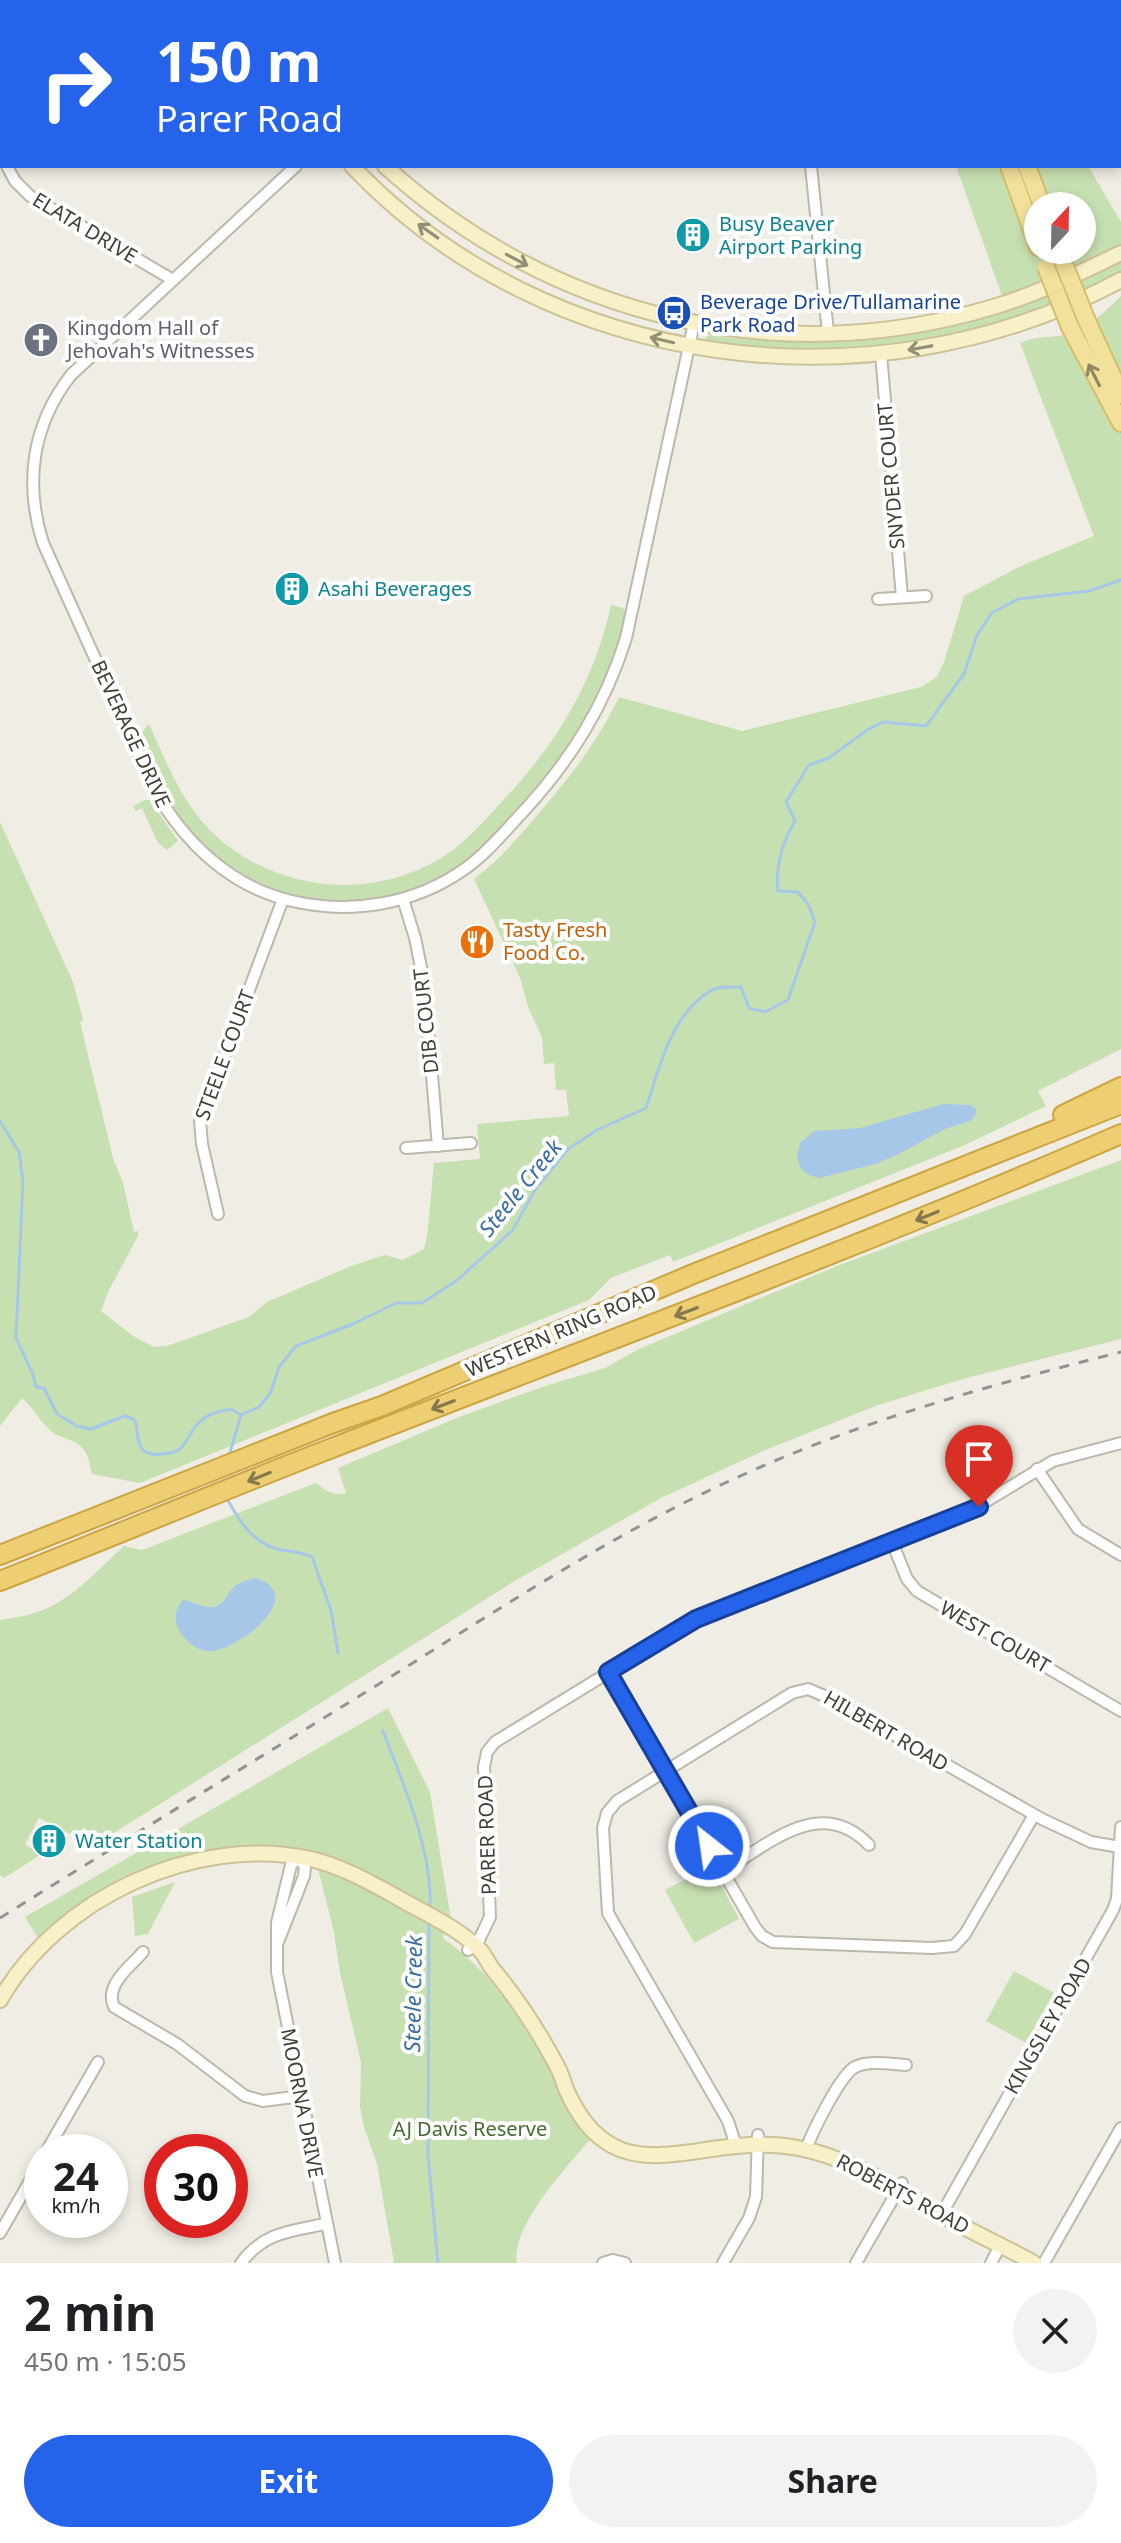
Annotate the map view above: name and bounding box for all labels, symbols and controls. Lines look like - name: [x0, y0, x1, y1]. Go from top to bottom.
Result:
- text: 150 m: [156, 22, 321, 98]
- icon: right: [24, 32, 128, 136]
- text: Parer Road: [156, 94, 343, 143]
- street label: ELATA DRIVE: [28, 186, 143, 269]
- north arrow: [1024, 192, 1096, 264]
- map controls: [1024, 192, 1096, 264]
- place label: Busy Beaver Airport Parking: [719, 210, 862, 260]
- building icon: Busy Beaver Airport Parking: [674, 216, 712, 254]
- one-way arrow: [417, 223, 439, 239]
- one-way arrow: [504, 252, 528, 268]
- place label: Beverage Drive/Tullamarine Park Road: [700, 288, 961, 338]
- bus stop icon: Beverage Drive/Tullamarine Park Road: [655, 294, 693, 332]
- place label: Kingdom Hall of Jehovah's Witnesses: [65, 314, 255, 364]
- church icon: Kingdom Hall of Jehovah's Witnesses: [22, 321, 60, 359]
- one-way arrow: [650, 331, 675, 346]
- one-way arrow: [908, 342, 933, 357]
- one-way arrow: [1086, 364, 1102, 388]
- street label: SNYDER COURT: [871, 402, 910, 550]
- building icon: Asahi Beverages: [273, 570, 311, 608]
- place label: Asahi Beverages: [318, 575, 472, 602]
- street label: BEVERAGE DRIVE: [85, 656, 177, 812]
- place label: Tasty Fresh Food Co.: [503, 916, 607, 966]
- restaurant icon: Tasty Fresh Food Co.: [458, 923, 496, 961]
- street label: DIB COURT: [407, 967, 444, 1075]
- street label: STEELE COURT: [188, 986, 261, 1124]
- water label: Steele Creek: [471, 1132, 568, 1242]
- one-way arrow: [915, 1209, 940, 1224]
- street label: WESTERN RING ROAD: [461, 1278, 660, 1383]
- one-way arrow: [674, 1306, 699, 1320]
- one-way arrow: [431, 1399, 456, 1413]
- pin: [945, 1425, 1013, 1507]
- icon: arrive: [957, 1437, 1001, 1481]
- one-way arrow: [247, 1471, 272, 1485]
- street label: WEST COURT: [935, 1594, 1055, 1679]
- street label: HILBERT ROAD: [819, 1684, 954, 1777]
- street label: PARER ROAD: [471, 1775, 502, 1896]
- position arrow: [667, 1804, 751, 1888]
- building icon: Water Station: [30, 1822, 68, 1860]
- place label: Water Station: [75, 1827, 203, 1854]
- water label: Steele Creek: [396, 1934, 428, 2053]
- street label: KINGSLEY ROAD: [998, 1953, 1098, 2099]
- street label: MOORNA DRIVE: [275, 2026, 330, 2180]
- park label: AJ Davis Reserve: [393, 2115, 547, 2142]
- speed limit sign: 30: [144, 2134, 248, 2238]
- street label: ROBERTS ROAD: [832, 2147, 974, 2240]
- text: 24: [53, 2148, 99, 2203]
- text: km/h: [51, 2192, 101, 2219]
- text: 2 min: [24, 2280, 156, 2345]
- button: close: [1013, 2289, 1097, 2373]
- text: 450 m · 15:05: [24, 2343, 187, 2379]
- button: Exit: [24, 2435, 553, 2527]
- button: Share: [569, 2435, 1097, 2527]

